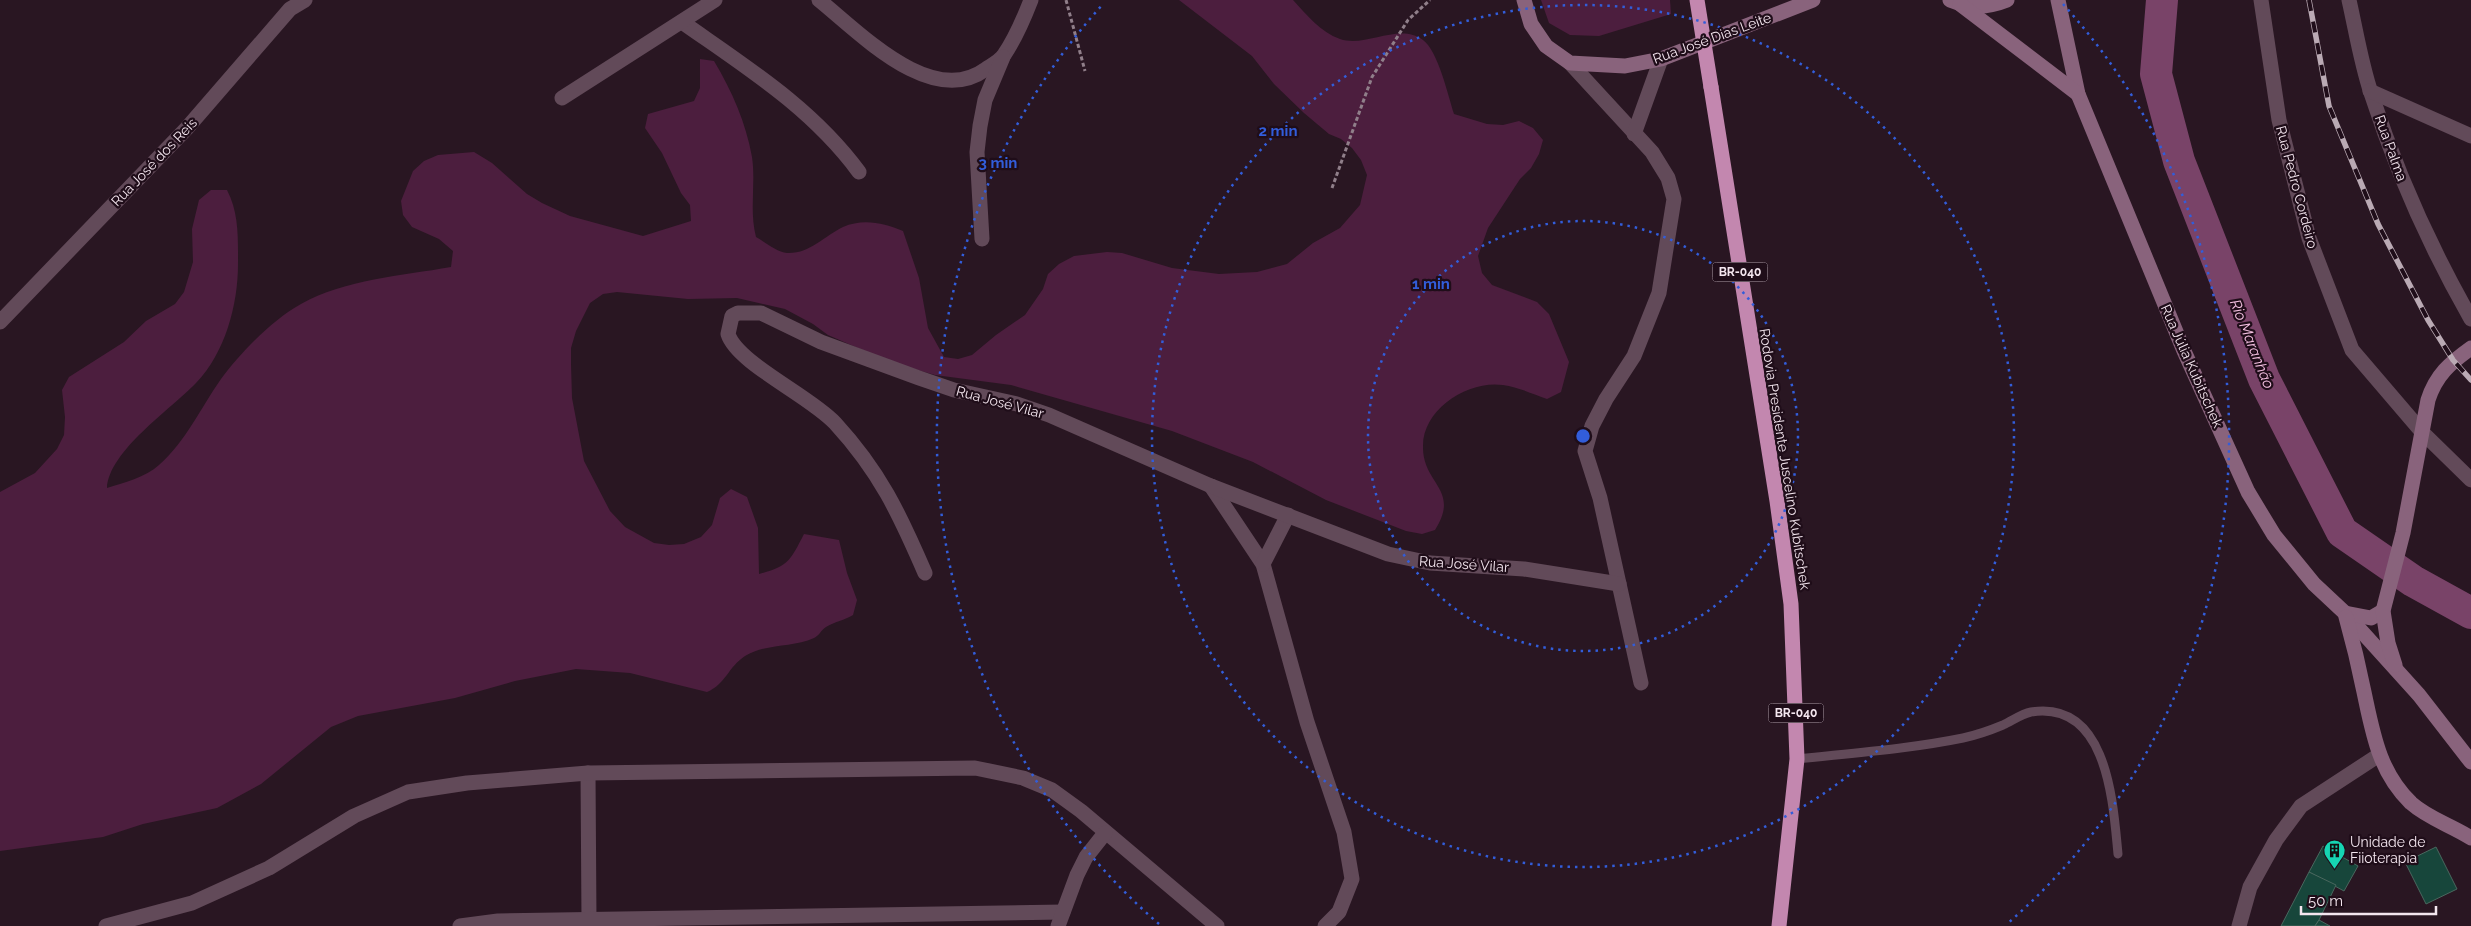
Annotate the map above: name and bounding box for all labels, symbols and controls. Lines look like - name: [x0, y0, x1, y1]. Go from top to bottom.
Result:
- street label: Rua José Dias Leite: [1651, 9, 1773, 67]
- street label: Rua Palma: [2372, 113, 2410, 183]
- street label: Rua José dos Reis: [108, 115, 200, 209]
- text: 2 min: [1259, 122, 1297, 140]
- street label: Rua Pedro Cordeiro: [2273, 124, 2321, 250]
- text: 3 min: [979, 154, 1017, 172]
- road number: BR-040: [1712, 262, 1768, 282]
- text: 1 min: [1412, 275, 1450, 293]
- water label: Rio Maranhão: [2226, 297, 2278, 391]
- street label: Rua Júlia Kubitschek: [2158, 302, 2227, 430]
- street label: Rodovia Presidente Juscelino Kubitschek: [1756, 327, 1814, 591]
- street label: Rua José Vilar: [954, 383, 1046, 421]
- centre of rings: [1574, 427, 1592, 445]
- street label: Rua José Vilar: [1418, 553, 1510, 575]
- road number: BR-040: [1768, 704, 1824, 722]
- place label: Unidade de Fiioterapia: [2350, 834, 2425, 866]
- building icon: Unidade de Fiioterapia: [2322, 838, 2346, 869]
- scale bar: [2301, 884, 2436, 916]
- text: 50 m: [2308, 892, 2343, 910]

